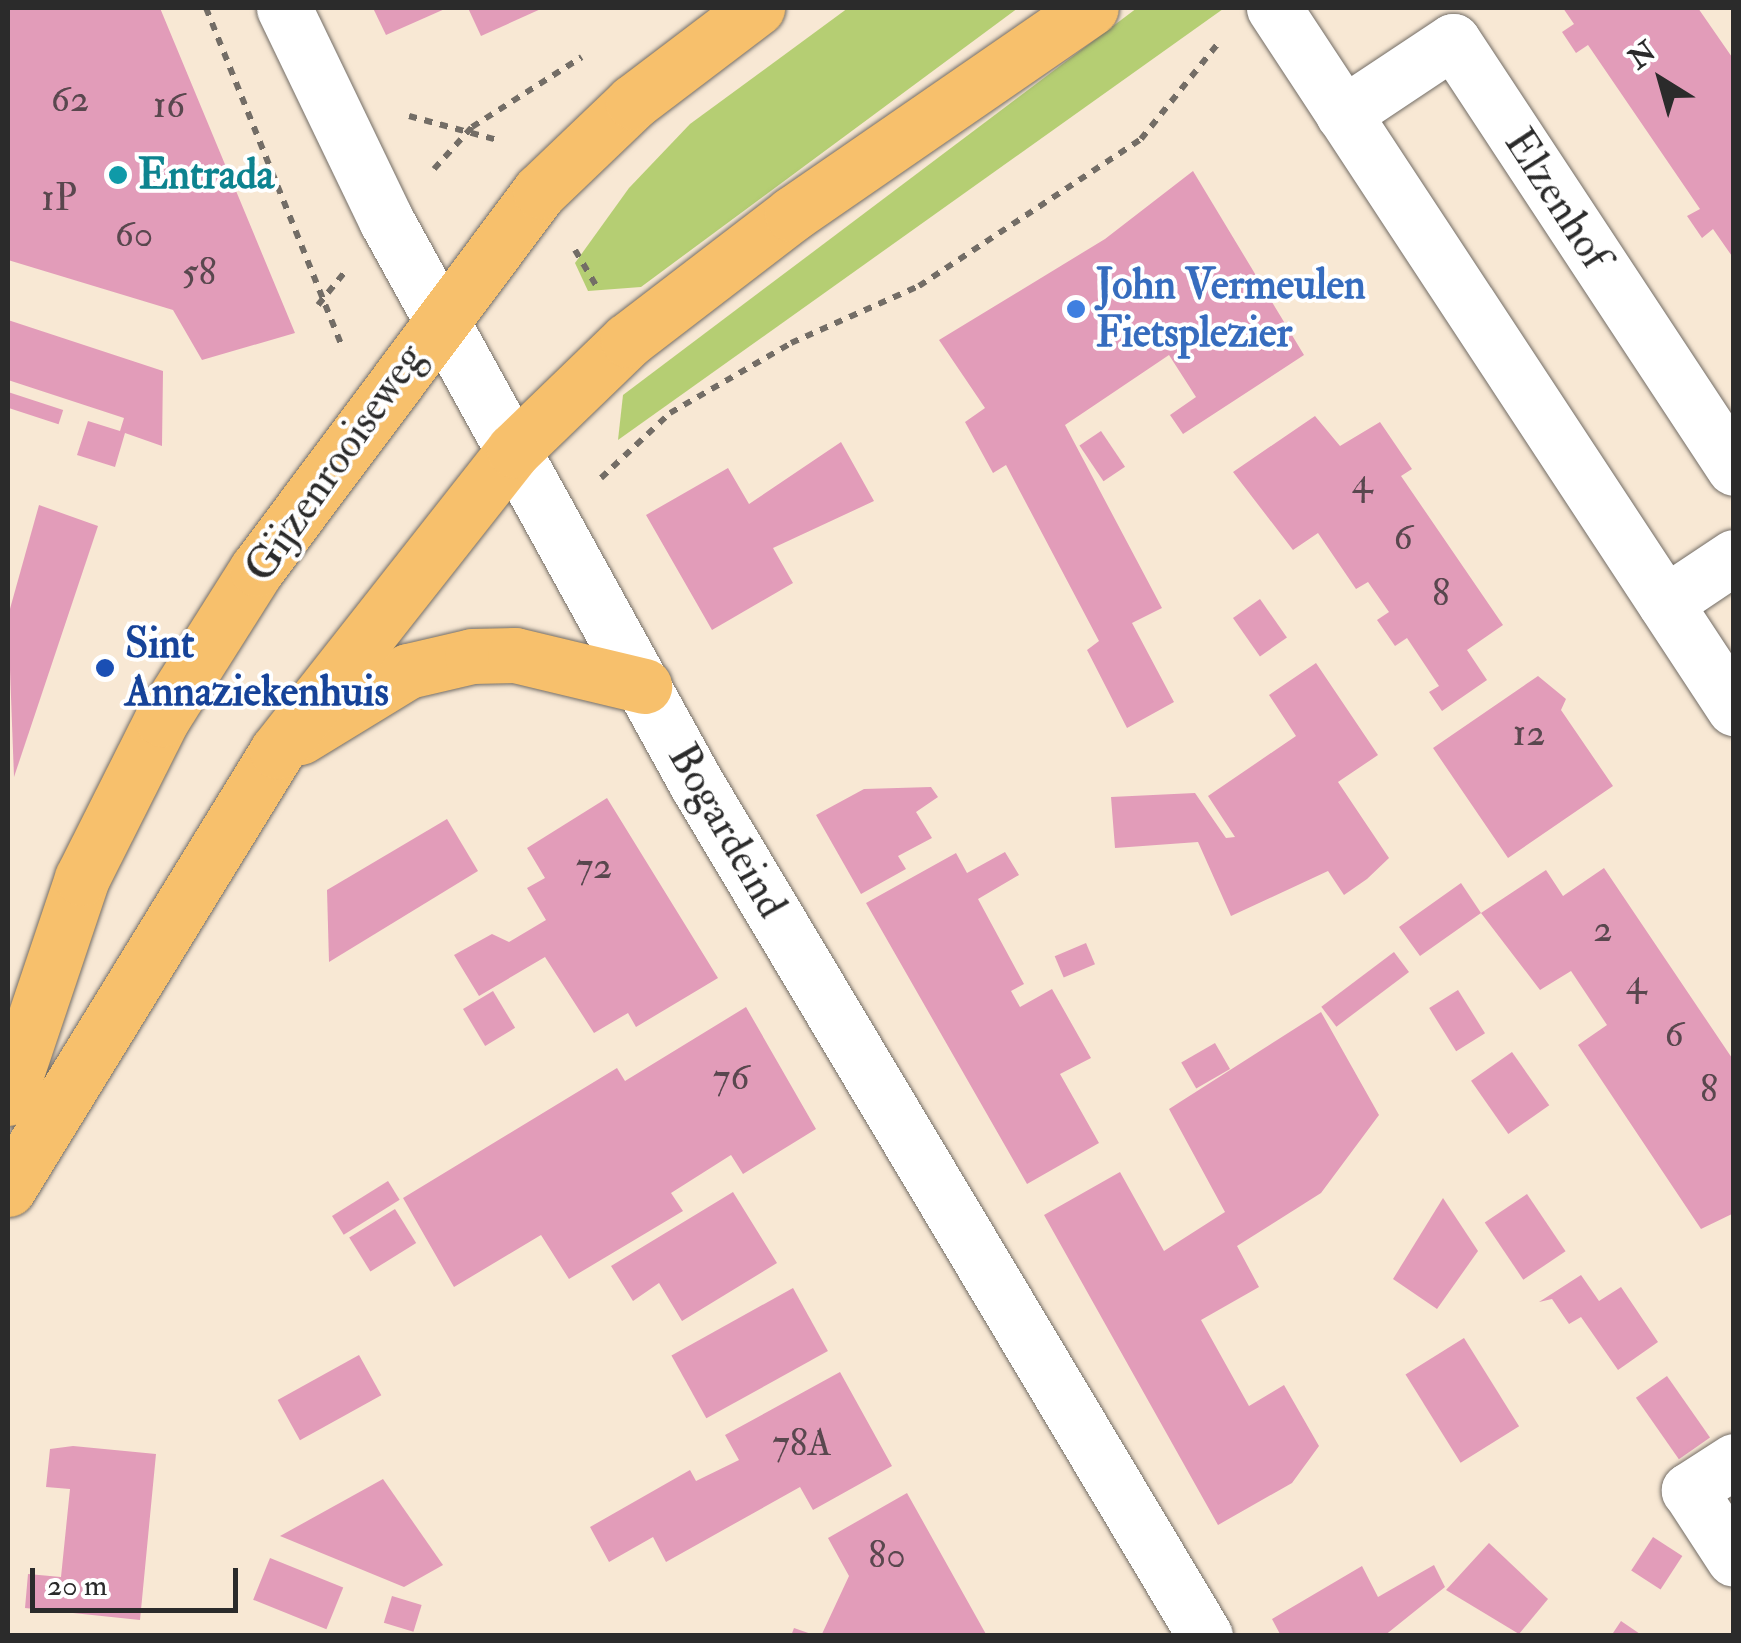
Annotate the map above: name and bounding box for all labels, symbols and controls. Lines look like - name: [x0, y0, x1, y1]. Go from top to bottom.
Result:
- north arrow: [1611, 30, 1711, 130]
- text: N: [1622, 34, 1663, 77]
- house number: 62: [51, 77, 89, 123]
- house number: 16: [153, 83, 185, 129]
- street label: Elzenhof: [1493, 120, 1621, 278]
- place label: Entrada: [138, 150, 274, 200]
- marker: Entrada: [107, 164, 129, 186]
- house number: 1P: [41, 176, 77, 222]
- house number: 60: [115, 212, 153, 258]
- house number: 58: [182, 250, 216, 296]
- place label: John Vermeulen Fietsplezier: [1096, 260, 1366, 358]
- marker: John Vermeulen Fietsplezier: [1065, 298, 1087, 320]
- street label: Gijzenrooiseweg: [235, 335, 435, 591]
- house number: 4: [1352, 459, 1372, 505]
- house number: 6: [1393, 515, 1413, 561]
- house number: 8: [1432, 571, 1450, 617]
- place label: Sint Annaziekenhuis: [125, 619, 389, 718]
- marker: Sint Annaziekenhuis: [94, 657, 116, 679]
- house number: 12: [1513, 711, 1545, 757]
- street label: Bogardeind: [657, 735, 797, 927]
- house number: 72: [576, 844, 612, 890]
- house number: 2: [1593, 907, 1613, 953]
- house number: 4: [1626, 960, 1646, 1006]
- house number: 6: [1664, 1012, 1684, 1058]
- house number: 76: [713, 1055, 749, 1101]
- house number: 8: [1700, 1067, 1718, 1113]
- house number: 78A: [772, 1421, 832, 1467]
- house number: 80: [868, 1533, 906, 1579]
- scale bar: [35, 1548, 242, 1610]
- text: 20 m: [47, 1567, 107, 1604]

